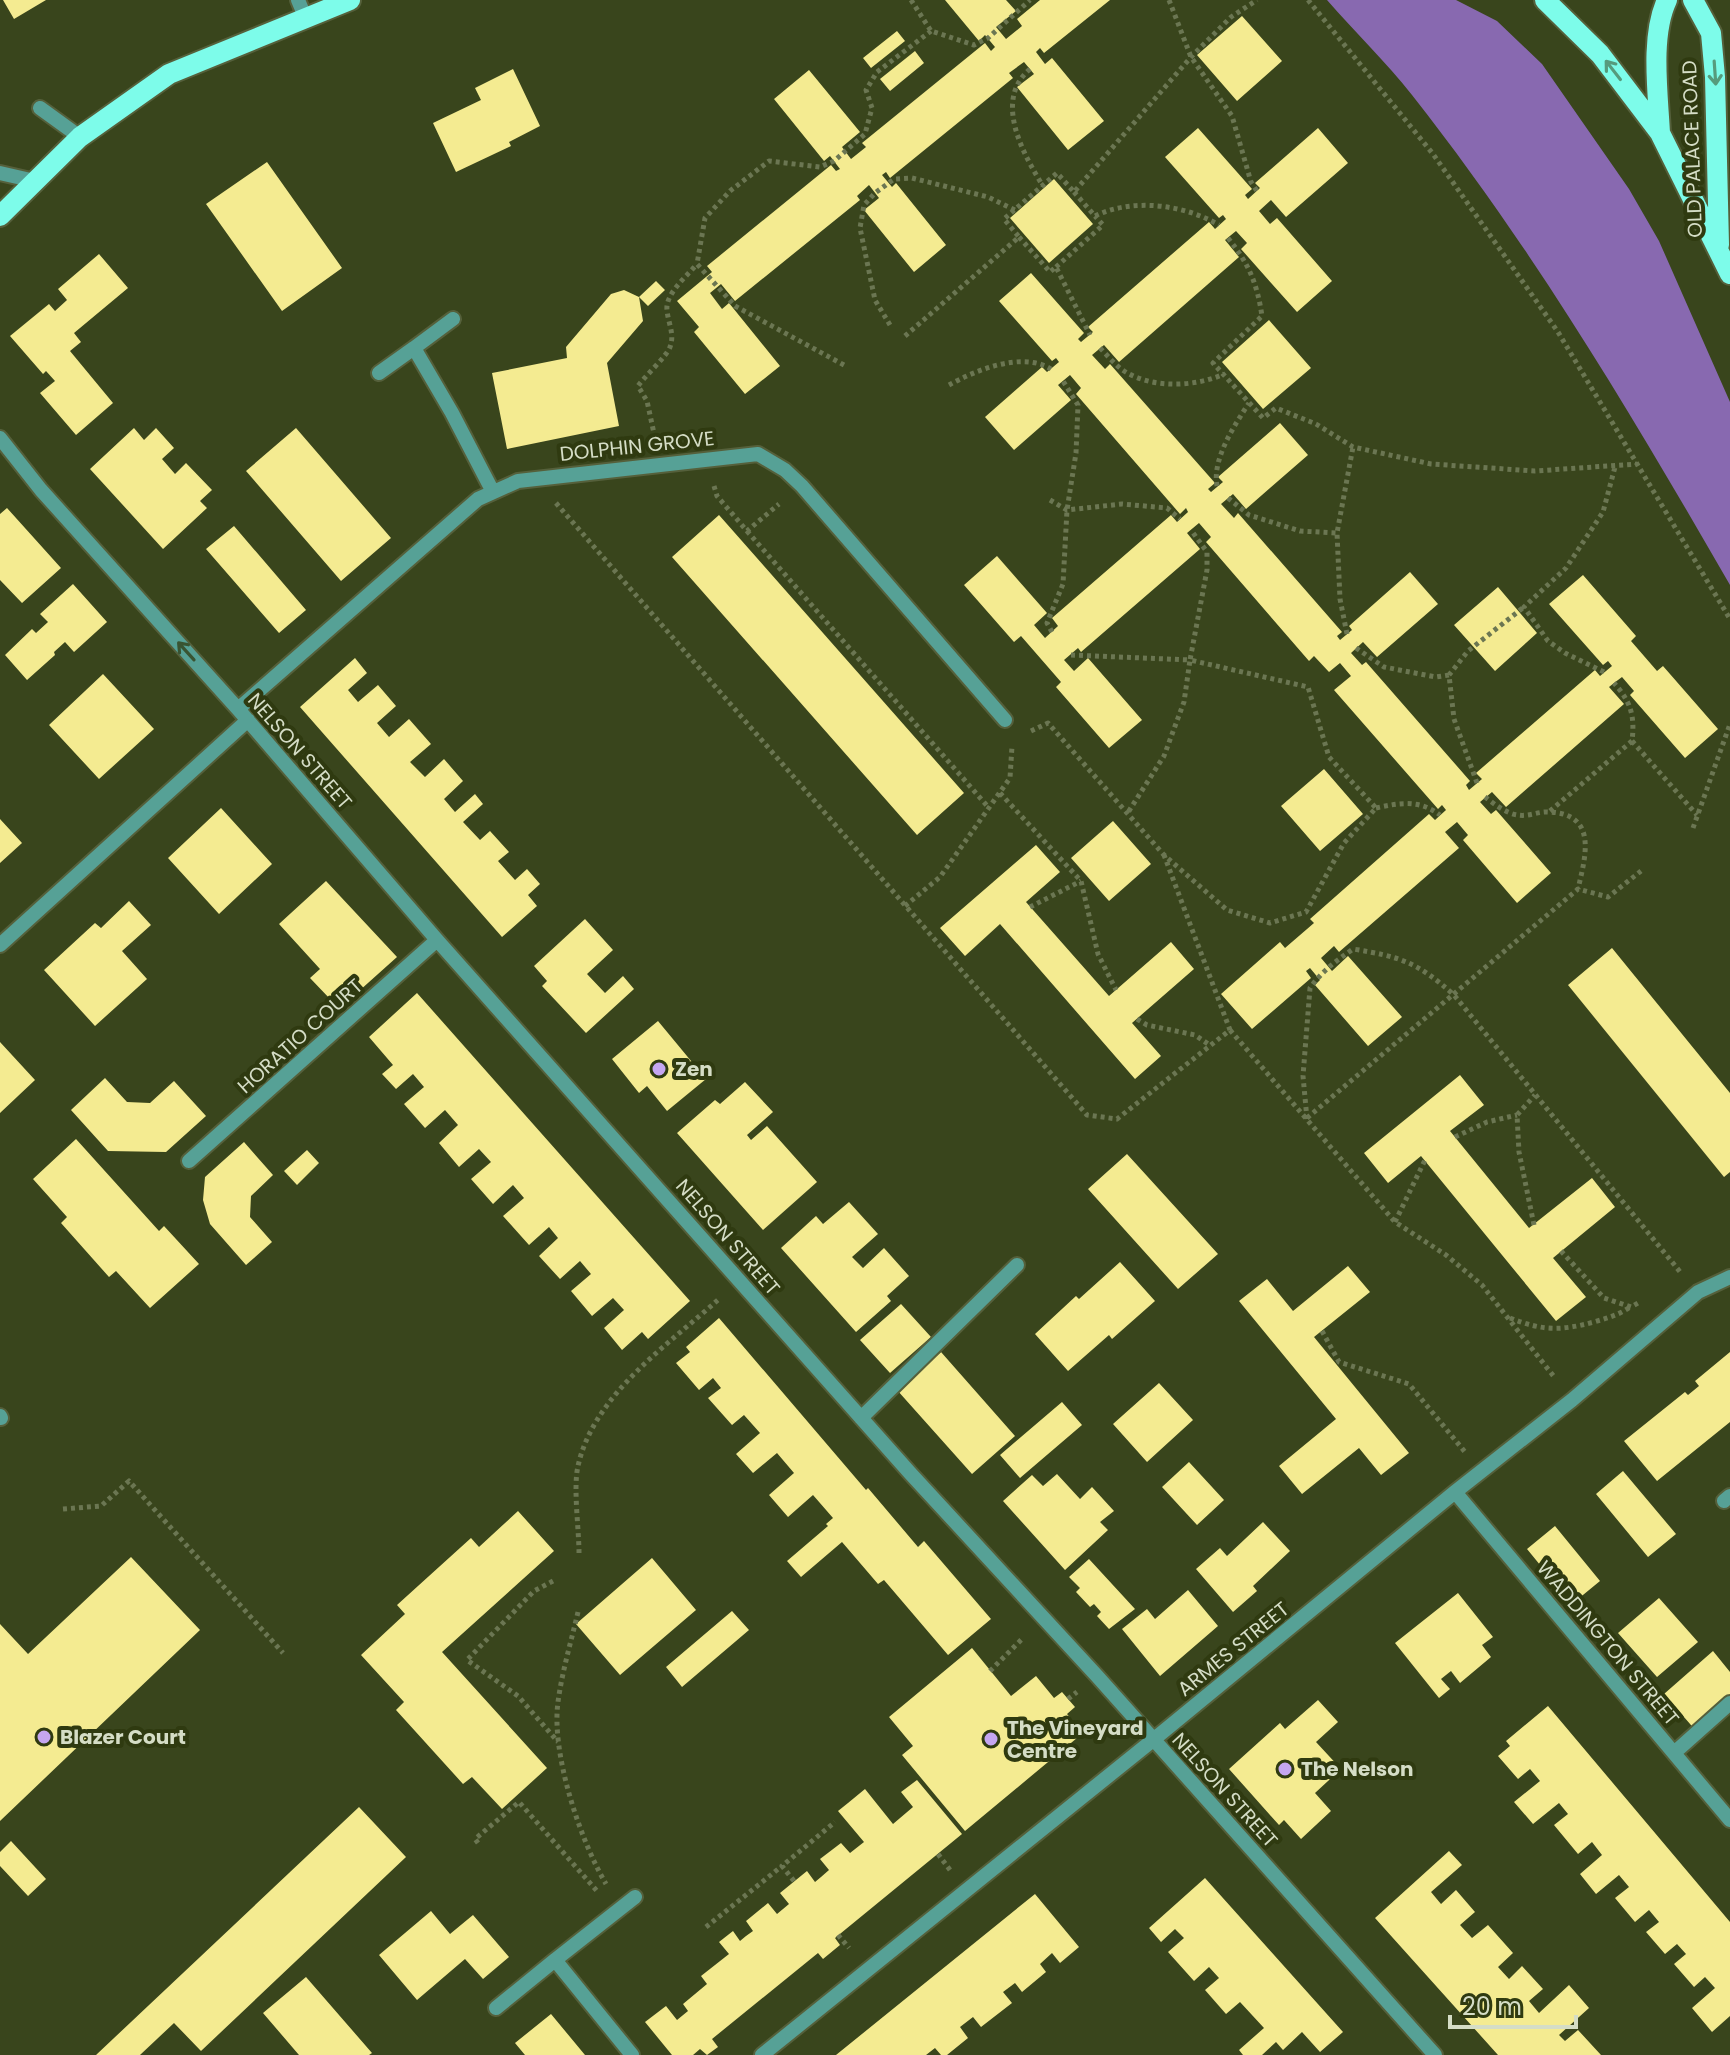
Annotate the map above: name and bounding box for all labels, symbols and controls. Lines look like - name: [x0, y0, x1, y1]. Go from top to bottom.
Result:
- one-way arrow: [1708, 59, 1723, 86]
- one-way arrow: [1605, 60, 1622, 81]
- street label: OLD PALACE ROAD: [1675, 60, 1709, 238]
- street label: DOLPHIN GROVE: [558, 424, 716, 468]
- one-way arrow: [178, 642, 196, 662]
- street label: NELSON STREET: [242, 687, 359, 815]
- street label: HORATIO COURT: [231, 972, 369, 1100]
- place label: Zen: [675, 1055, 713, 1083]
- marker: Zen: [650, 1060, 668, 1078]
- street label: NELSON STREET: [670, 1173, 787, 1301]
- street label: WADDINGTON STREET: [1530, 1554, 1686, 1732]
- street label: ARMES STREET: [1171, 1595, 1295, 1703]
- place label: The Vineyard Centre: [1007, 1714, 1144, 1765]
- place label: Blazer Court: [60, 1723, 186, 1751]
- street label: NELSON STREET: [1166, 1726, 1284, 1854]
- marker: Blazer Court: [35, 1728, 53, 1746]
- marker: The Vineyard Centre: [982, 1730, 1000, 1748]
- place label: The Nelson: [1301, 1755, 1414, 1783]
- marker: The Nelson: [1276, 1760, 1294, 1778]
- scale bar: [1450, 1979, 1576, 2029]
- text: 20 m: [1462, 1990, 1522, 2023]

